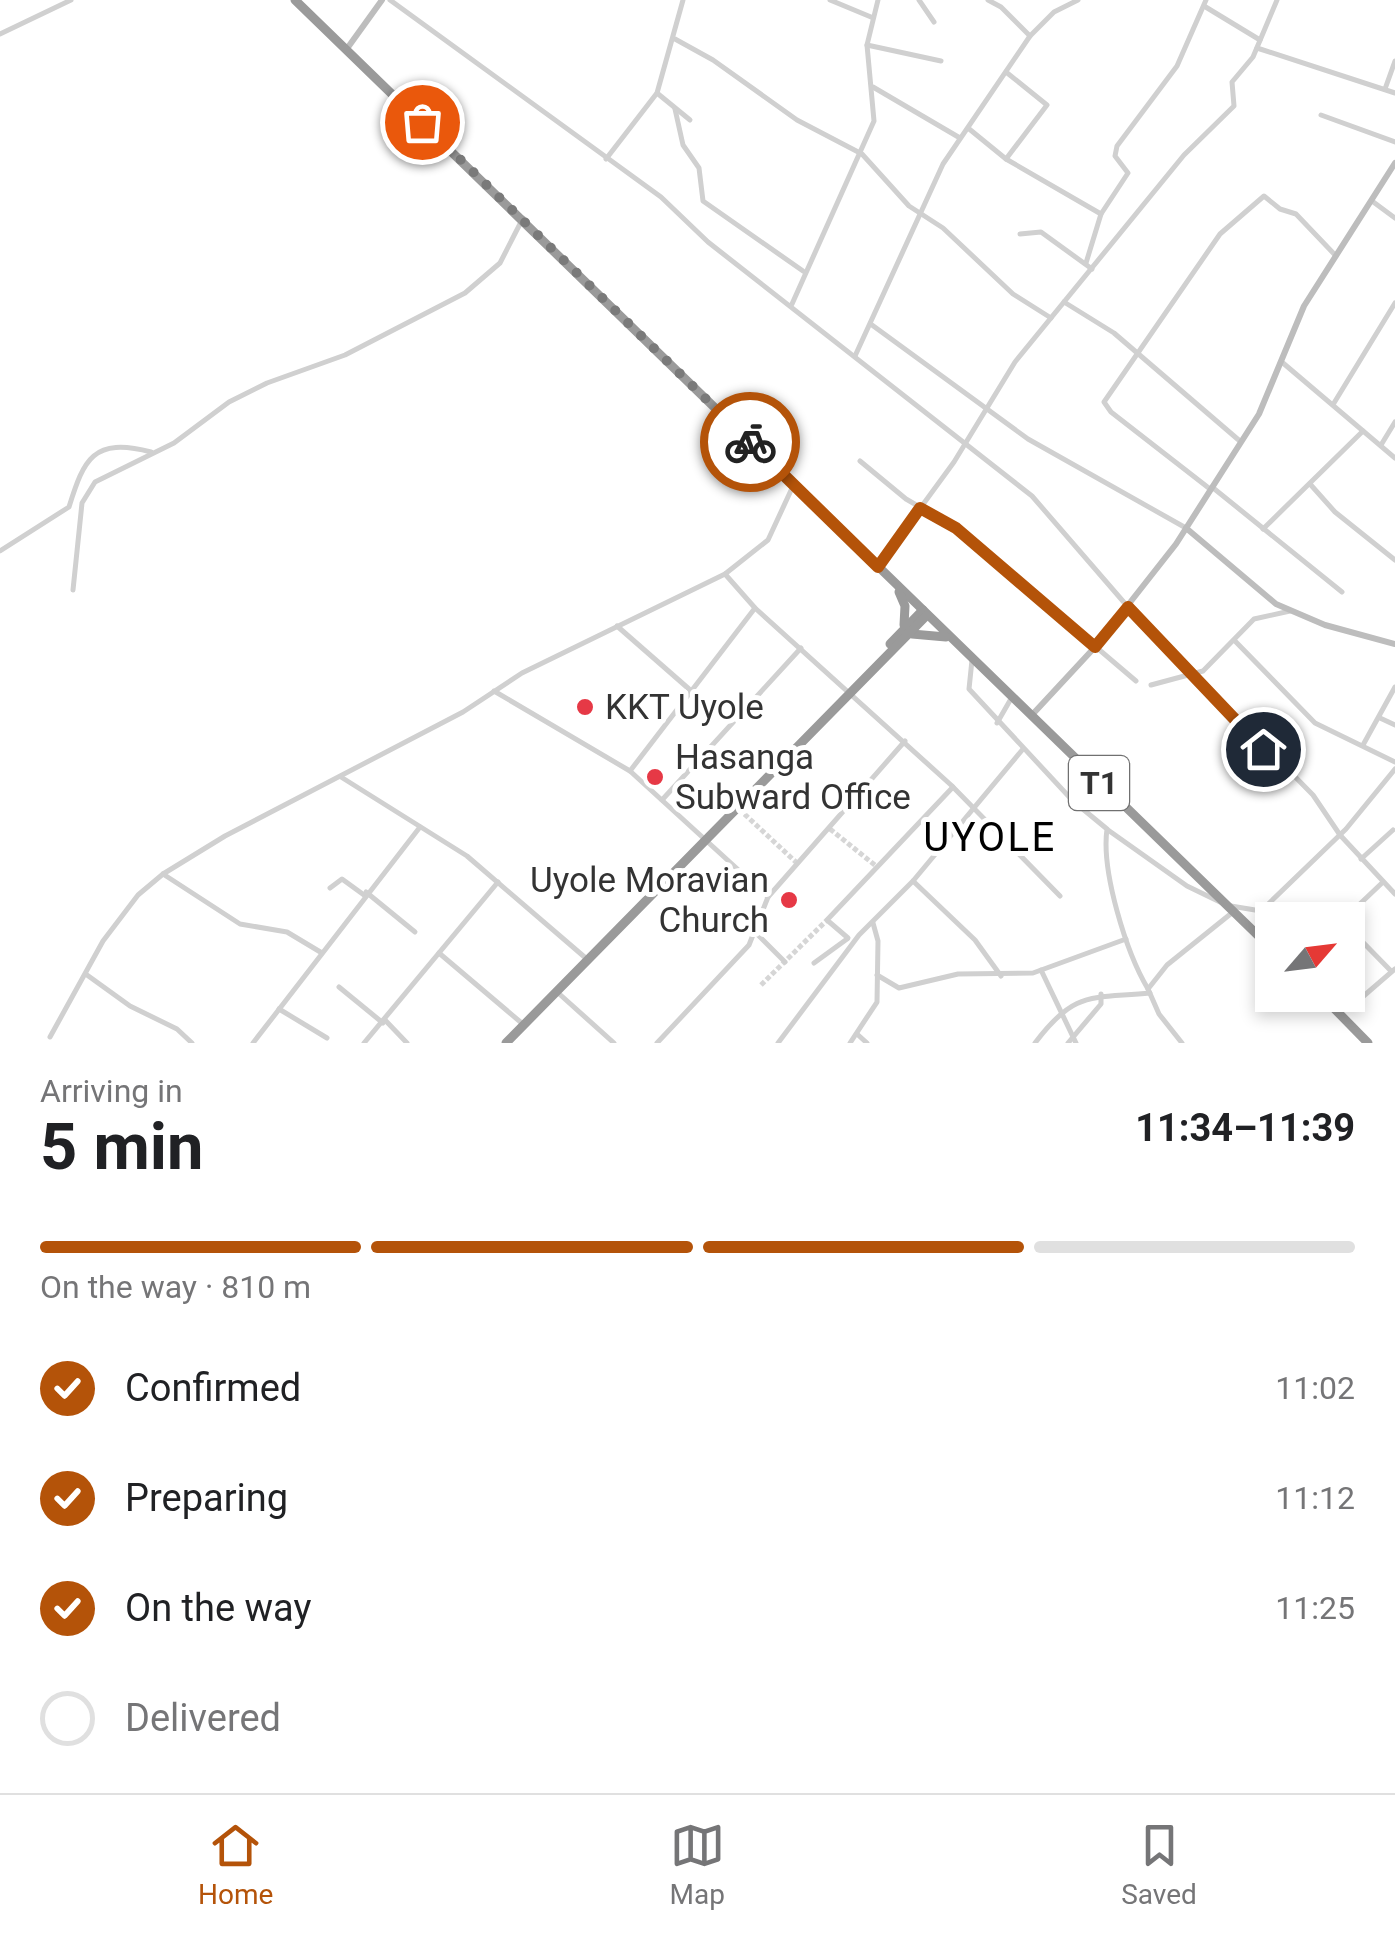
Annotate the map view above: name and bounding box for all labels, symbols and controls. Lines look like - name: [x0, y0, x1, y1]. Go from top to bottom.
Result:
- pin: [380, 80, 465, 165]
- icon: bag: [395, 95, 450, 150]
- courier: [700, 392, 800, 492]
- icon: bike: [723, 415, 778, 470]
- place label: KKT Uyole: [605, 687, 764, 728]
- marker: KKT Uyole: [574, 696, 596, 718]
- pin: [1221, 707, 1306, 792]
- icon: home: [1236, 722, 1291, 777]
- place label: Hasanga Subward Office: [675, 737, 911, 818]
- road number: T1: [1069, 756, 1129, 810]
- marker: Hasanga Subward Office: [644, 766, 666, 788]
- district label: UYOLE: [923, 814, 1057, 861]
- place label: Uyole Moravian Church: [530, 860, 769, 941]
- marker: Uyole Moravian Church: [778, 889, 800, 911]
- north arrow: [1255, 902, 1365, 1012]
- map controls: [1255, 902, 1365, 1012]
- text: Arriving in: [40, 1072, 183, 1110]
- text: 11:34–11:39: [1135, 1106, 1355, 1150]
- text: 5 min: [40, 1109, 203, 1185]
- text: On the way · 810 m: [40, 1268, 311, 1306]
- icon: check: [40, 1361, 95, 1416]
- text: Confirmed: [125, 1366, 301, 1410]
- text: 11:02: [1275, 1369, 1355, 1407]
- icon: check: [40, 1471, 95, 1526]
- text: Preparing: [125, 1476, 288, 1520]
- text: 11:12: [1275, 1479, 1355, 1517]
- icon: check: [40, 1581, 95, 1636]
- text: On the way: [125, 1586, 311, 1630]
- text: 11:25: [1275, 1589, 1355, 1627]
- text: Delivered: [125, 1696, 281, 1740]
- tab: Home: [198, 1818, 273, 1911]
- tab: Map: [670, 1818, 725, 1911]
- tab: Saved: [1121, 1818, 1197, 1911]

